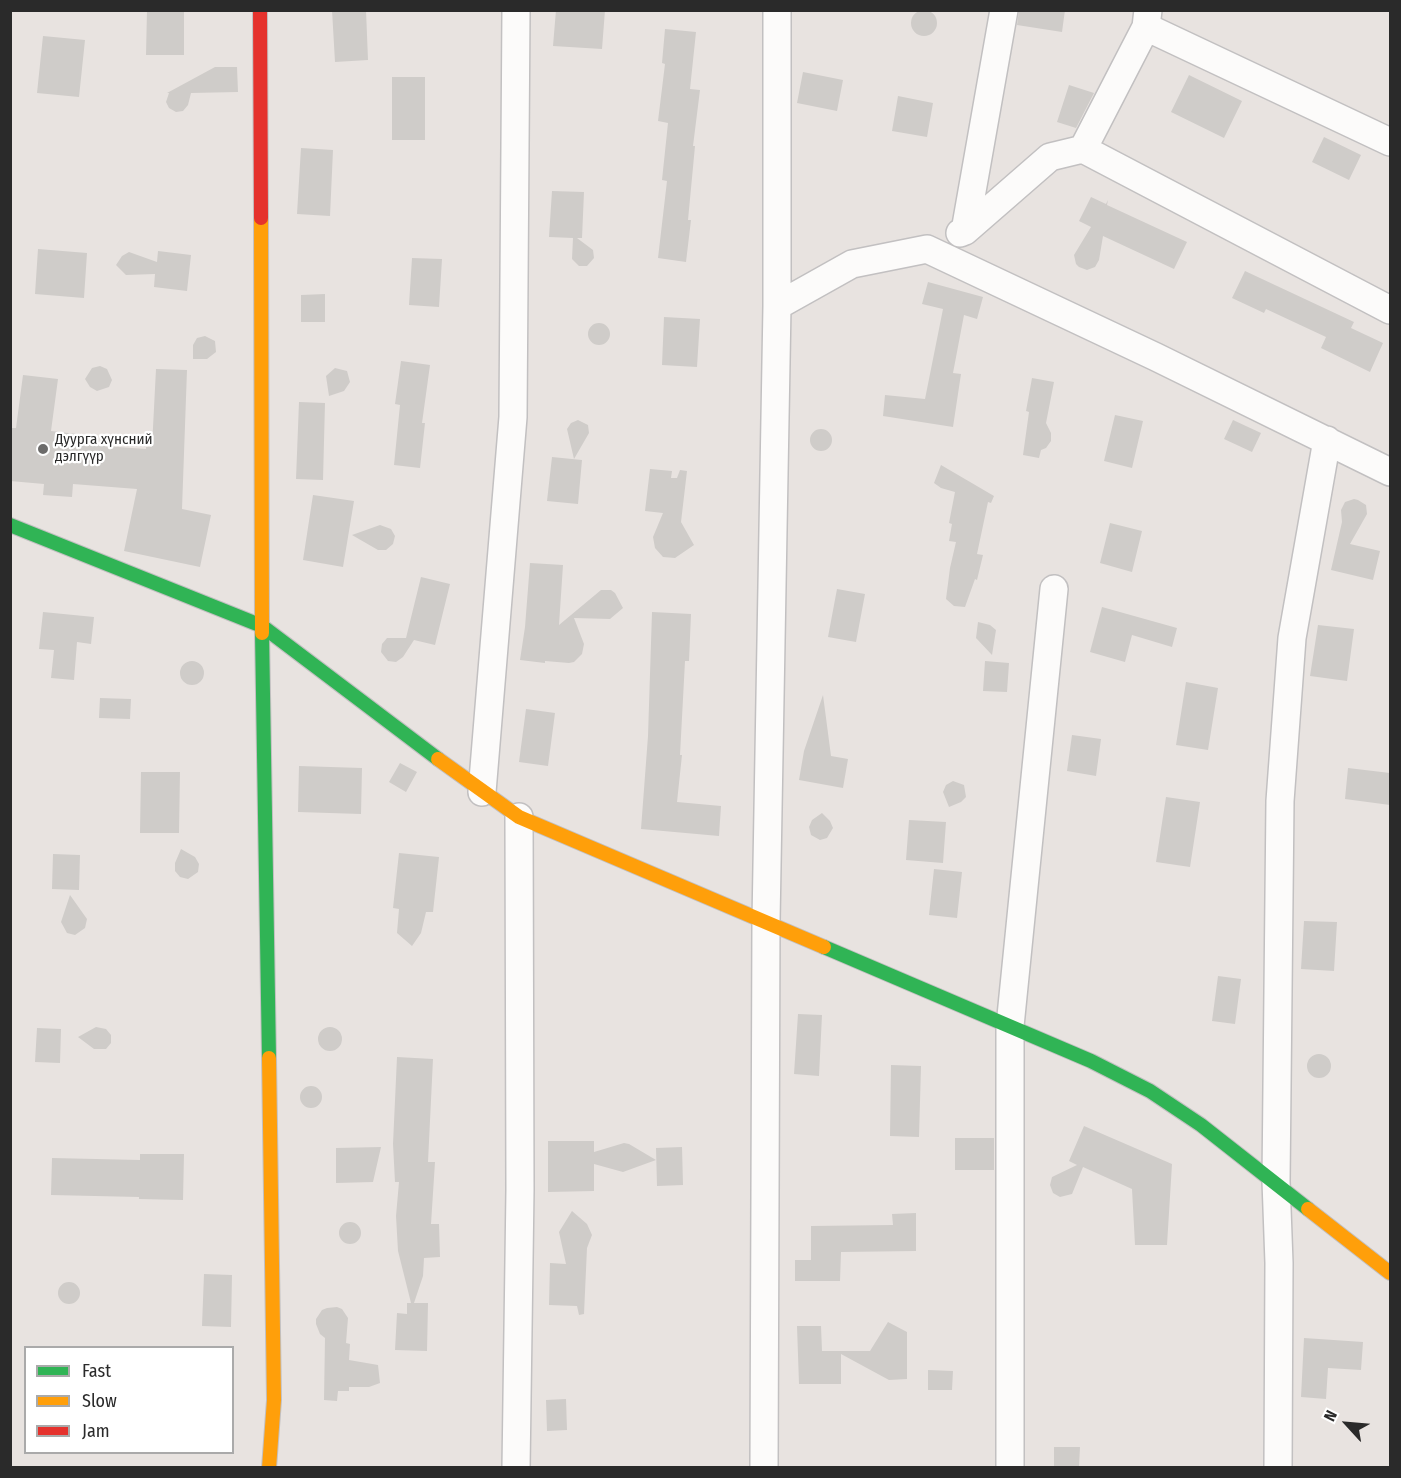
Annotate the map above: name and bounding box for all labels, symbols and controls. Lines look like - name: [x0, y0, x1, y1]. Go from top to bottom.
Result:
- place label: Дуурга хүнсний дэлгүүр: [55, 431, 153, 466]
- marker: Дуурга хүнсний дэлгүүр: [36, 442, 50, 456]
- legend: [24, 1346, 234, 1454]
- text: Fast: [82, 1360, 111, 1382]
- text: Slow: [82, 1390, 117, 1412]
- north arrow: [1317, 1394, 1377, 1454]
- text: N: [1320, 1407, 1341, 1424]
- text: Jam: [82, 1420, 110, 1442]

